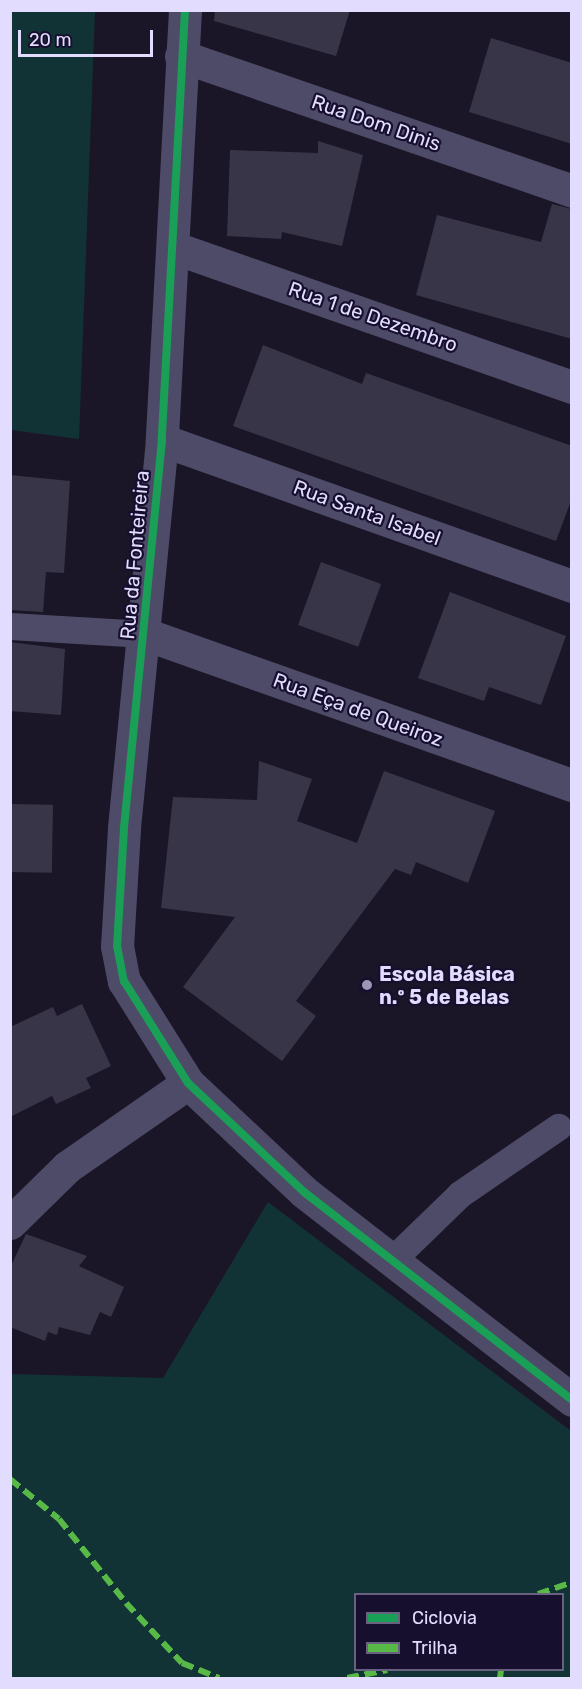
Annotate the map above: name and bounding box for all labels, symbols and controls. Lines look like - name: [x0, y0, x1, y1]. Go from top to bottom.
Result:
- scale bar: [21, 18, 156, 56]
- text: 20 m: [29, 29, 71, 51]
- street label: Rua Dom Dinis: [308, 90, 444, 156]
- street label: Rua 1 de Dezembro: [285, 277, 461, 357]
- street label: Rua da Fonteireira: [116, 469, 154, 641]
- street label: Rua Santa Isabel: [290, 475, 444, 551]
- street label: Rua Eça de Queiroz: [270, 668, 446, 752]
- place label: Escola Básica n.º 5 de Belas: [379, 962, 515, 1009]
- marker: Escola Básica n.º 5 de Belas: [360, 978, 374, 992]
- legend: [354, 1593, 564, 1671]
- text: Ciclovia: [412, 1607, 477, 1629]
- text: Trilha: [412, 1637, 457, 1659]

